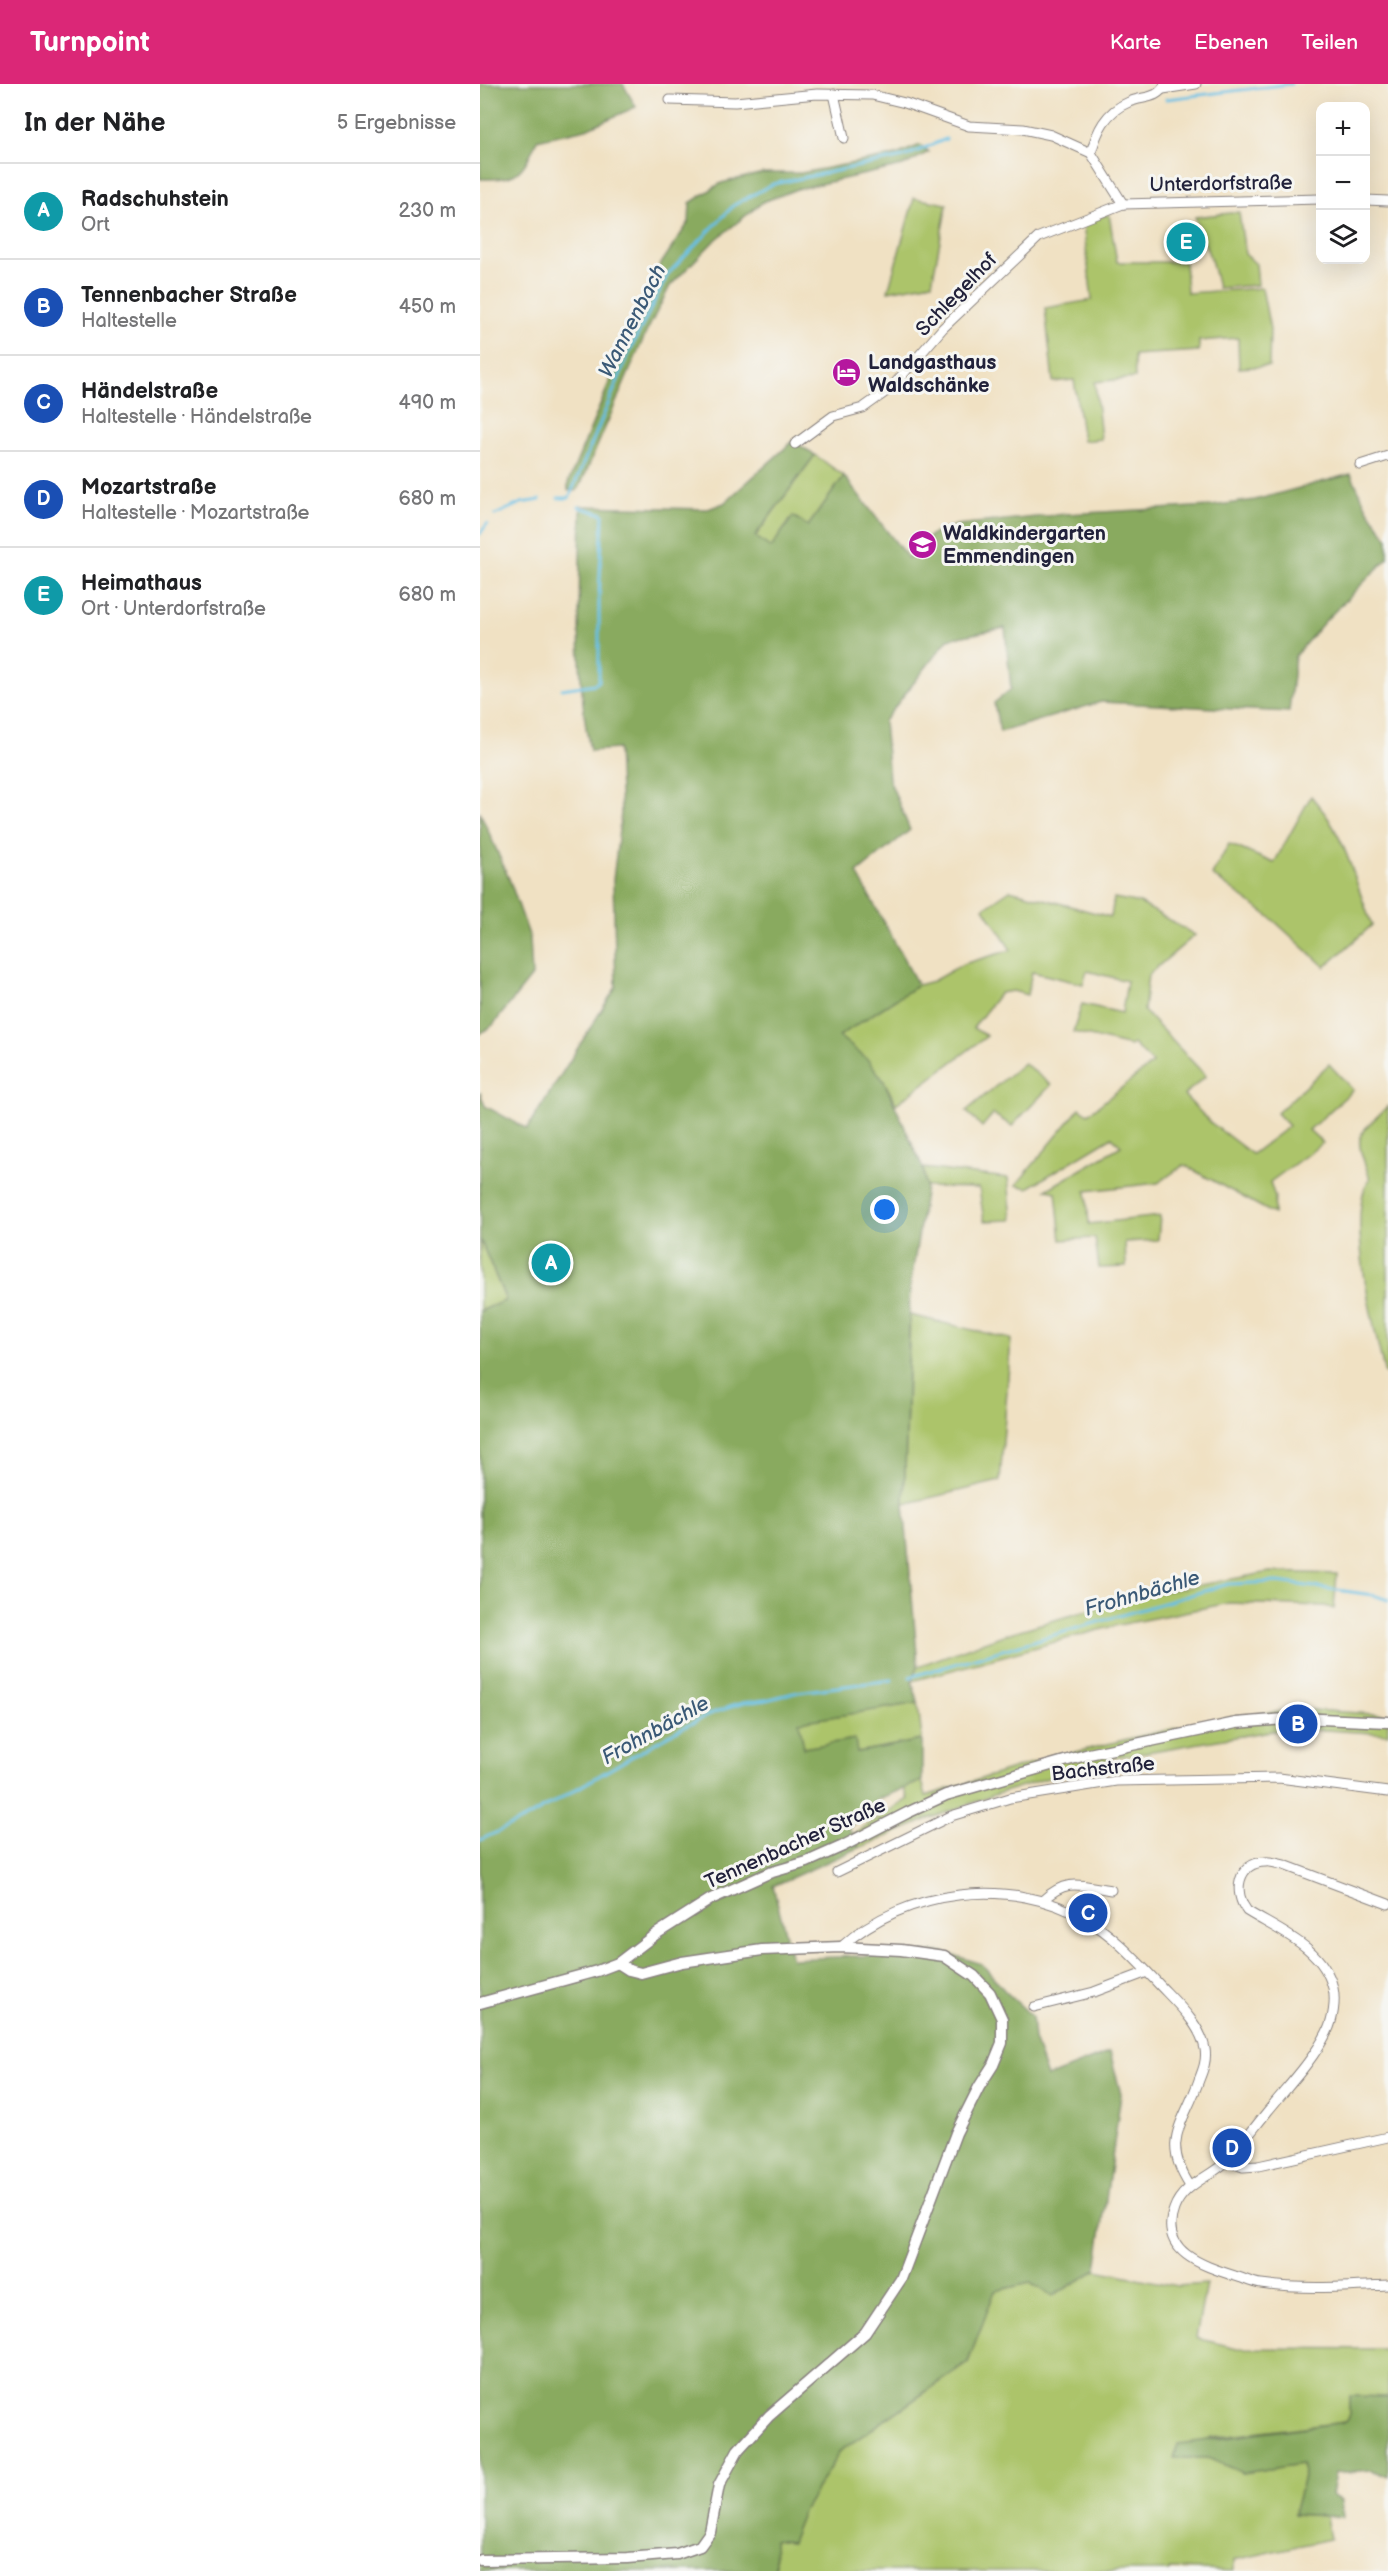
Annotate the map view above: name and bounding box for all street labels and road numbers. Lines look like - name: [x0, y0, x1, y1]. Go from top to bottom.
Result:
- street label: Unterdorfstraße: [1149, 171, 1293, 197]
- street label: Schlegelhof: [911, 248, 1002, 341]
- street label: Bachstraße: [1050, 1752, 1156, 1786]
- street label: Tennenbacher Straße: [701, 1793, 890, 1895]

